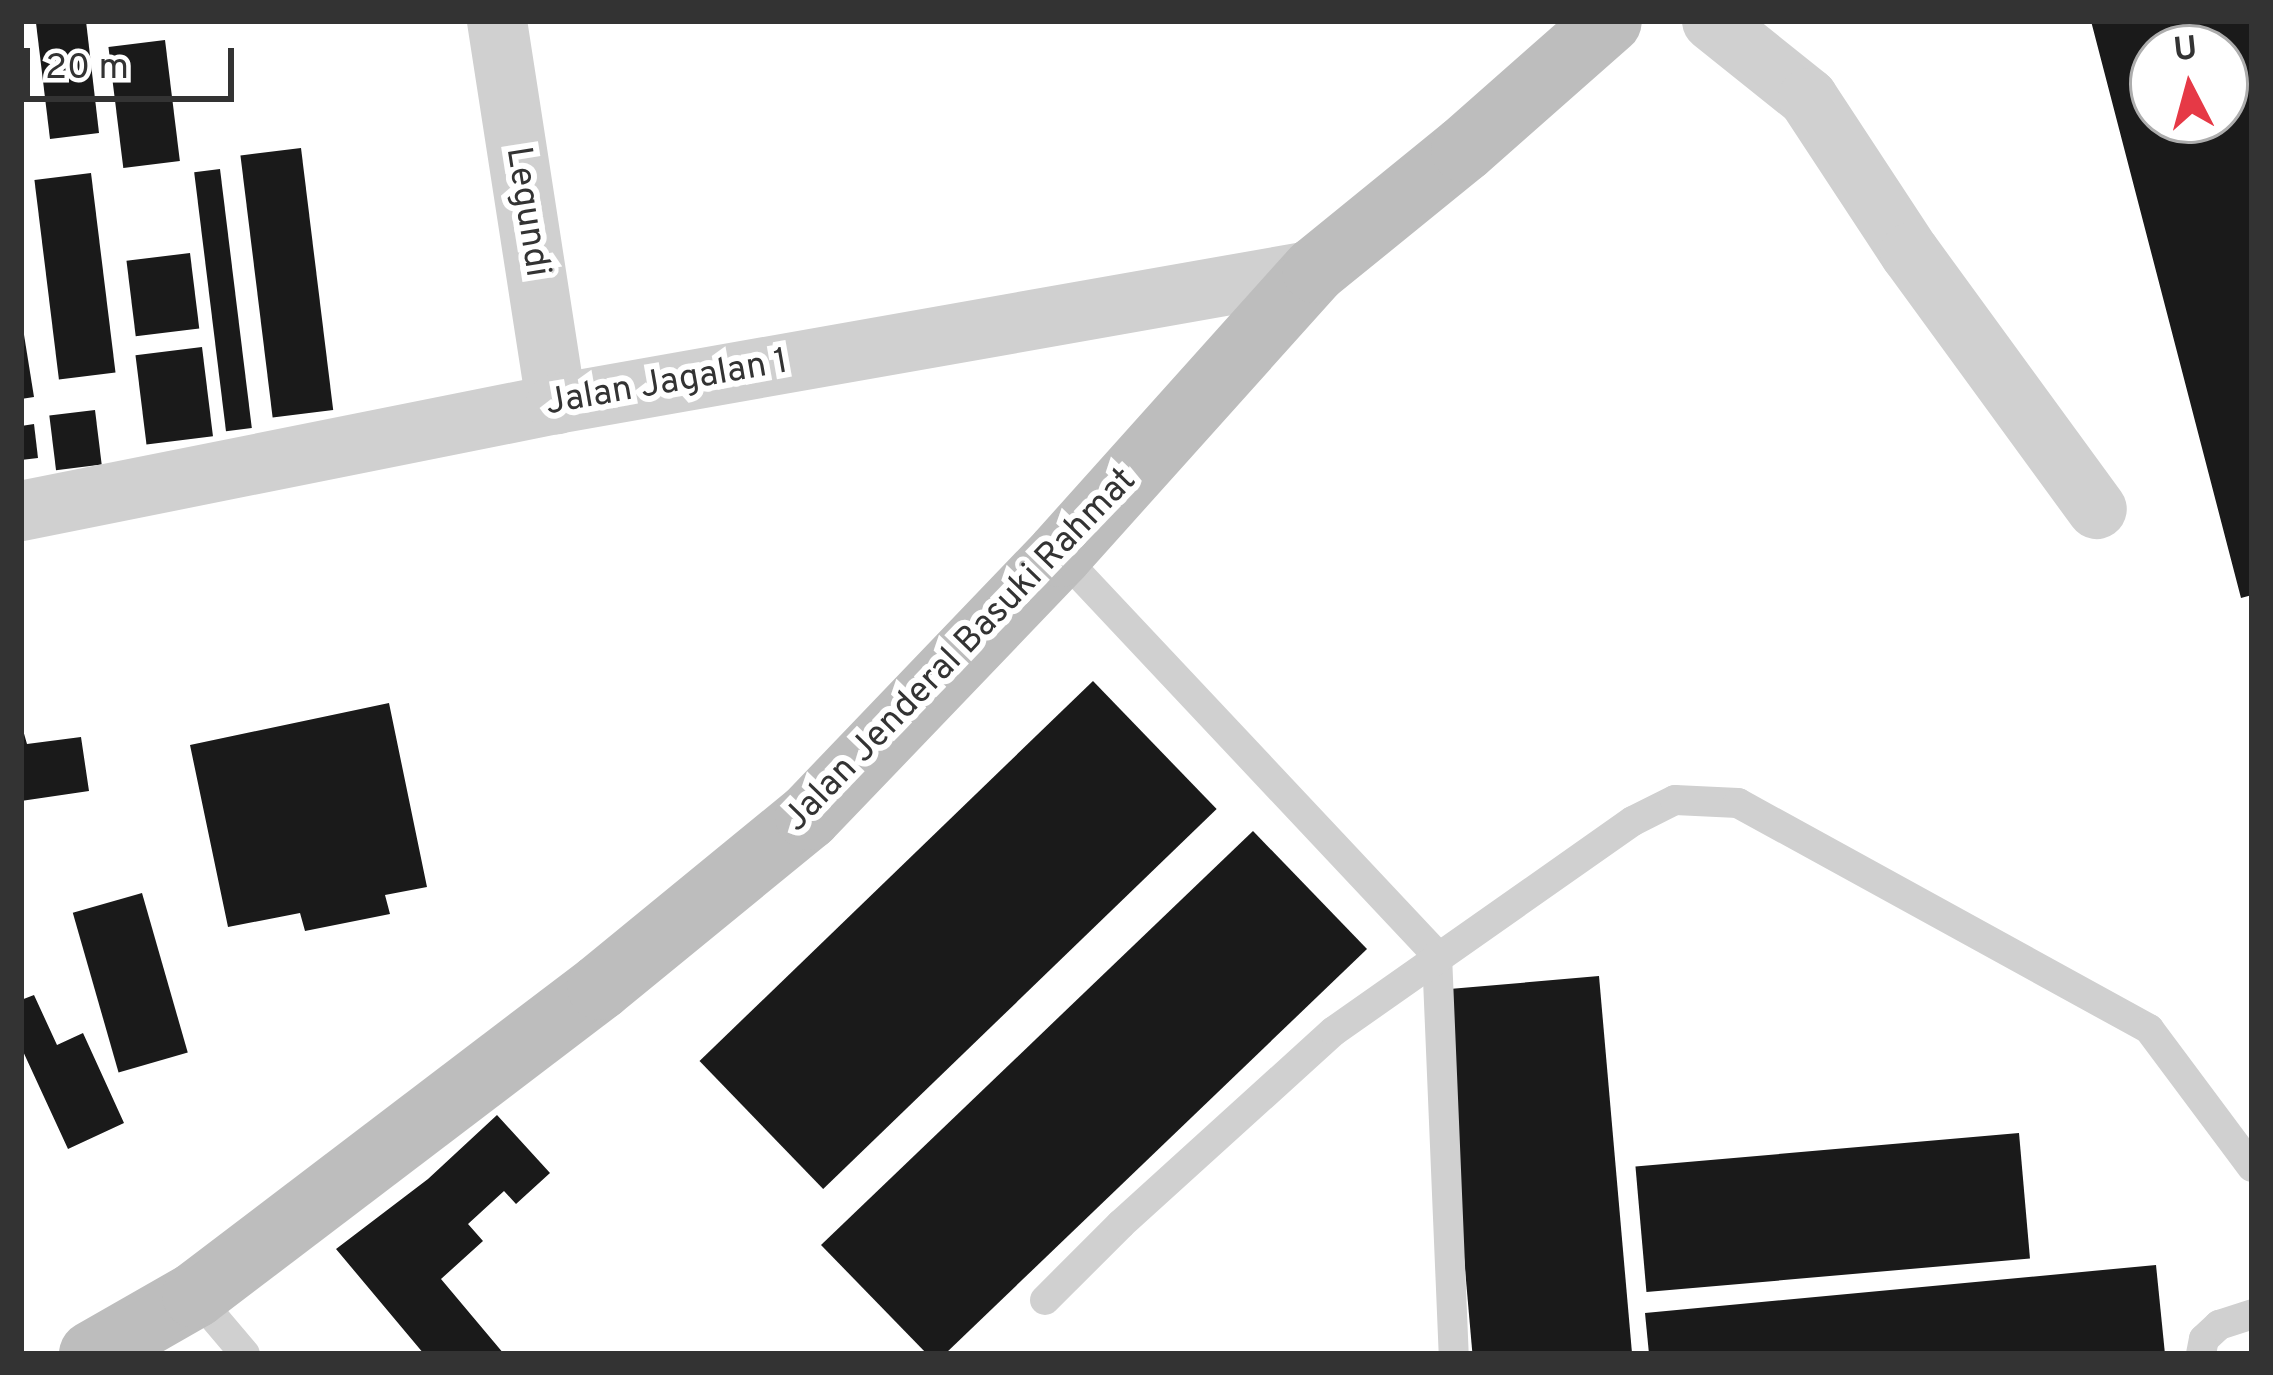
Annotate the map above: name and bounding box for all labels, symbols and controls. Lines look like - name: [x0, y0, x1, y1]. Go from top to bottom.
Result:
- scale bar: [30, 24, 240, 98]
- north arrow: [2129, 24, 2249, 144]
- text: U: [2172, 29, 2199, 73]
- text: 20 m: [45, 46, 129, 92]
- street label: Legundi: [494, 144, 558, 280]
- street label: Jalan Jagalan 1: [542, 341, 792, 427]
- street label: Jalan Jenderal Basuki Rahmat: [776, 460, 1146, 842]

